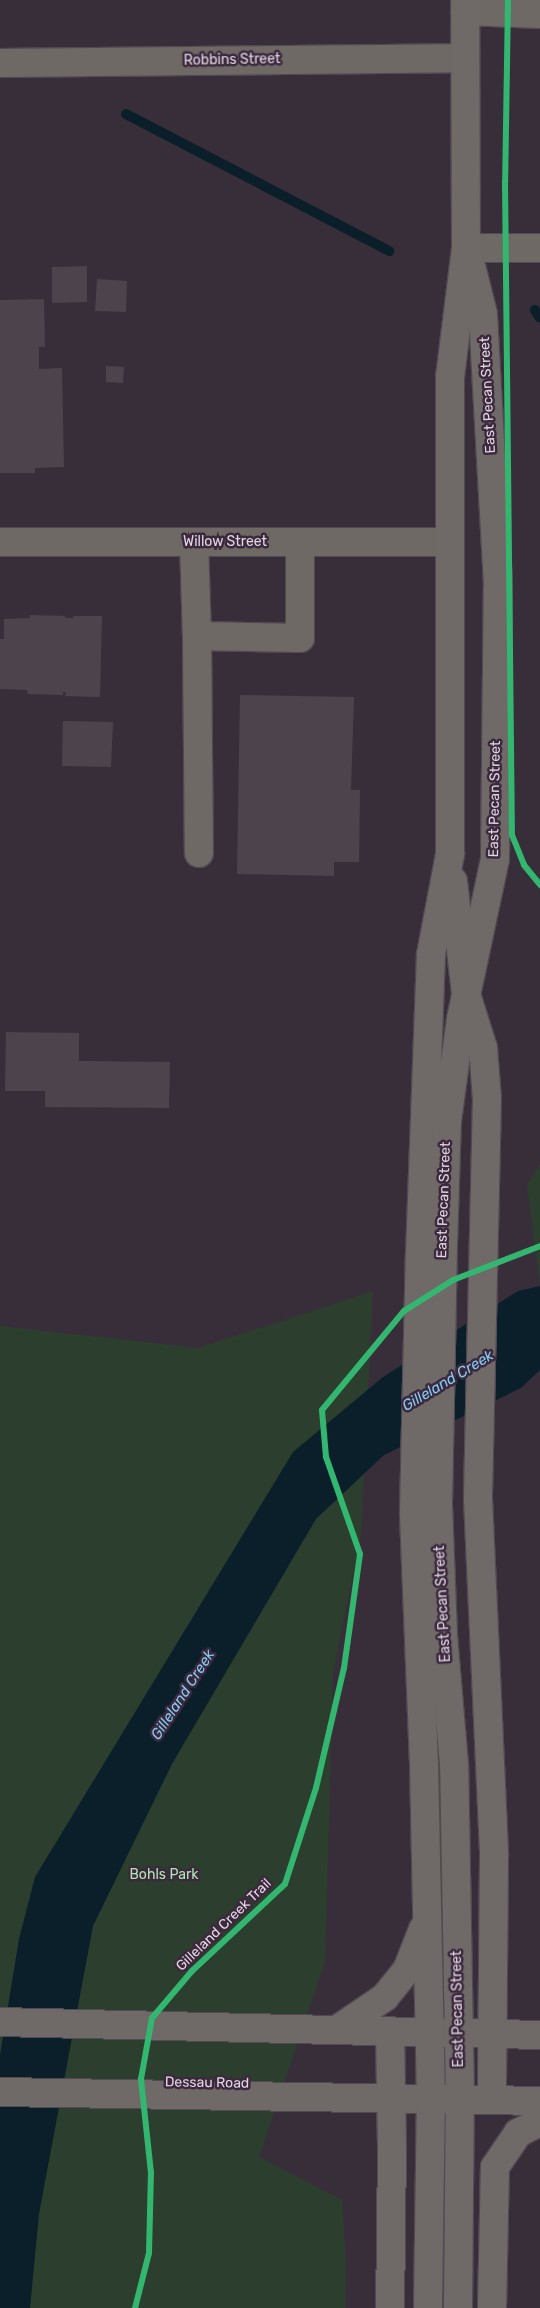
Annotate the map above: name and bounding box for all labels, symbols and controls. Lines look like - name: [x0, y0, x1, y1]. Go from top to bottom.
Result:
- street label: Robbins Street: [184, 51, 280, 69]
- street label: East Pecan Street: [477, 336, 499, 454]
- street label: Willow Street: [183, 534, 267, 550]
- street label: East Pecan Street: [486, 740, 504, 858]
- street label: East Pecan Street: [434, 1141, 454, 1259]
- water label: Gilleland Creek: [399, 1347, 497, 1415]
- street label: East Pecan Street: [432, 1545, 454, 1663]
- water label: Gilleland Creek: [147, 1647, 219, 1743]
- park label: Bohls Park: [129, 1867, 199, 1883]
- street label: Gilleland Creek Trail: [173, 1875, 275, 1975]
- street label: East Pecan Street: [449, 1950, 467, 2068]
- street label: Dessau Road: [165, 2074, 249, 2092]

